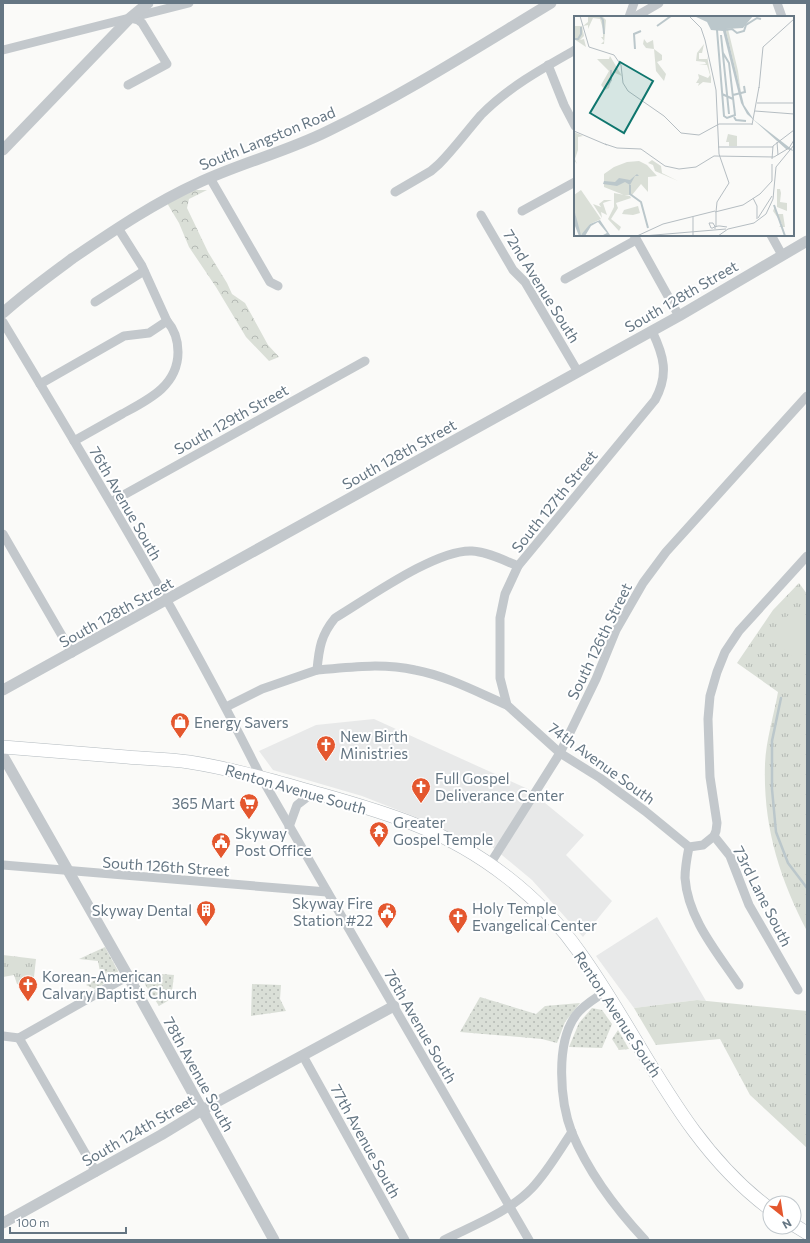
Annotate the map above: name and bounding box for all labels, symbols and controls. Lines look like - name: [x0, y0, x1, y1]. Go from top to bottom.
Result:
- inset map: [574, 16, 794, 236]
- street label: South Langston Road: [196, 102, 338, 174]
- street label: 72nd Avenue South: [500, 226, 584, 346]
- street label: South 128th Street: [621, 256, 741, 336]
- street label: South 129th Street: [171, 380, 291, 458]
- street label: South 128th Street: [339, 415, 459, 493]
- street label: 76th Avenue South: [86, 443, 166, 563]
- street label: South 127th Street: [507, 446, 601, 556]
- street label: South 128th Street: [56, 573, 176, 651]
- street label: South 126th Street: [563, 580, 635, 702]
- shop icon: Energy Savers: [169, 711, 191, 739]
- place label: Energy Savers: [194, 713, 289, 731]
- street label: 74th Avenue South: [545, 718, 659, 808]
- place label: New Birth Ministries: [340, 727, 408, 762]
- church icon: New Birth Ministries: [315, 734, 337, 762]
- street label: Renton Avenue South: [223, 760, 369, 818]
- place label: Full Gospel Deliverance Center: [435, 769, 564, 804]
- church icon: Full Gospel Deliverance Center: [410, 776, 432, 804]
- supermarket icon: 365 Mart: [238, 792, 260, 820]
- place label: 365 Mart: [172, 794, 235, 812]
- place label: Greater Gospel Temple: [393, 813, 493, 848]
- temple icon: Greater Gospel Temple: [368, 820, 390, 848]
- place label: Skyway Post Office: [235, 824, 312, 859]
- public building icon: Skyway Post Office: [210, 831, 232, 859]
- street label: 73rd Lane South: [730, 843, 796, 949]
- street label: South 126th Street: [102, 853, 230, 879]
- place label: Skyway Fire Station #22: [292, 894, 373, 929]
- building icon: Skyway Dental: [195, 899, 217, 927]
- place label: Holy Temple Evangelical Center: [472, 899, 597, 934]
- place label: Skyway Dental: [92, 901, 192, 919]
- public building icon: Skyway Fire Station #22: [376, 901, 398, 929]
- church icon: Holy Temple Evangelical Center: [447, 906, 469, 934]
- street label: Renton Avenue South: [571, 948, 665, 1080]
- street label: 76th Avenue South: [381, 966, 461, 1086]
- place label: Korean-American Calvary Baptist Church: [42, 967, 197, 1002]
- church icon: Korean-American Calvary Baptist Church: [17, 974, 39, 1002]
- street label: 78th Avenue South: [160, 1014, 238, 1134]
- street label: 77th Avenue South: [327, 1081, 405, 1201]
- street label: South 124th Street: [78, 1090, 198, 1170]
- north arrow: [762, 1195, 802, 1235]
- scale bar: [10, 1209, 126, 1235]
- text: 100 m: [16, 1215, 50, 1229]
- text: N: [780, 1216, 794, 1232]

